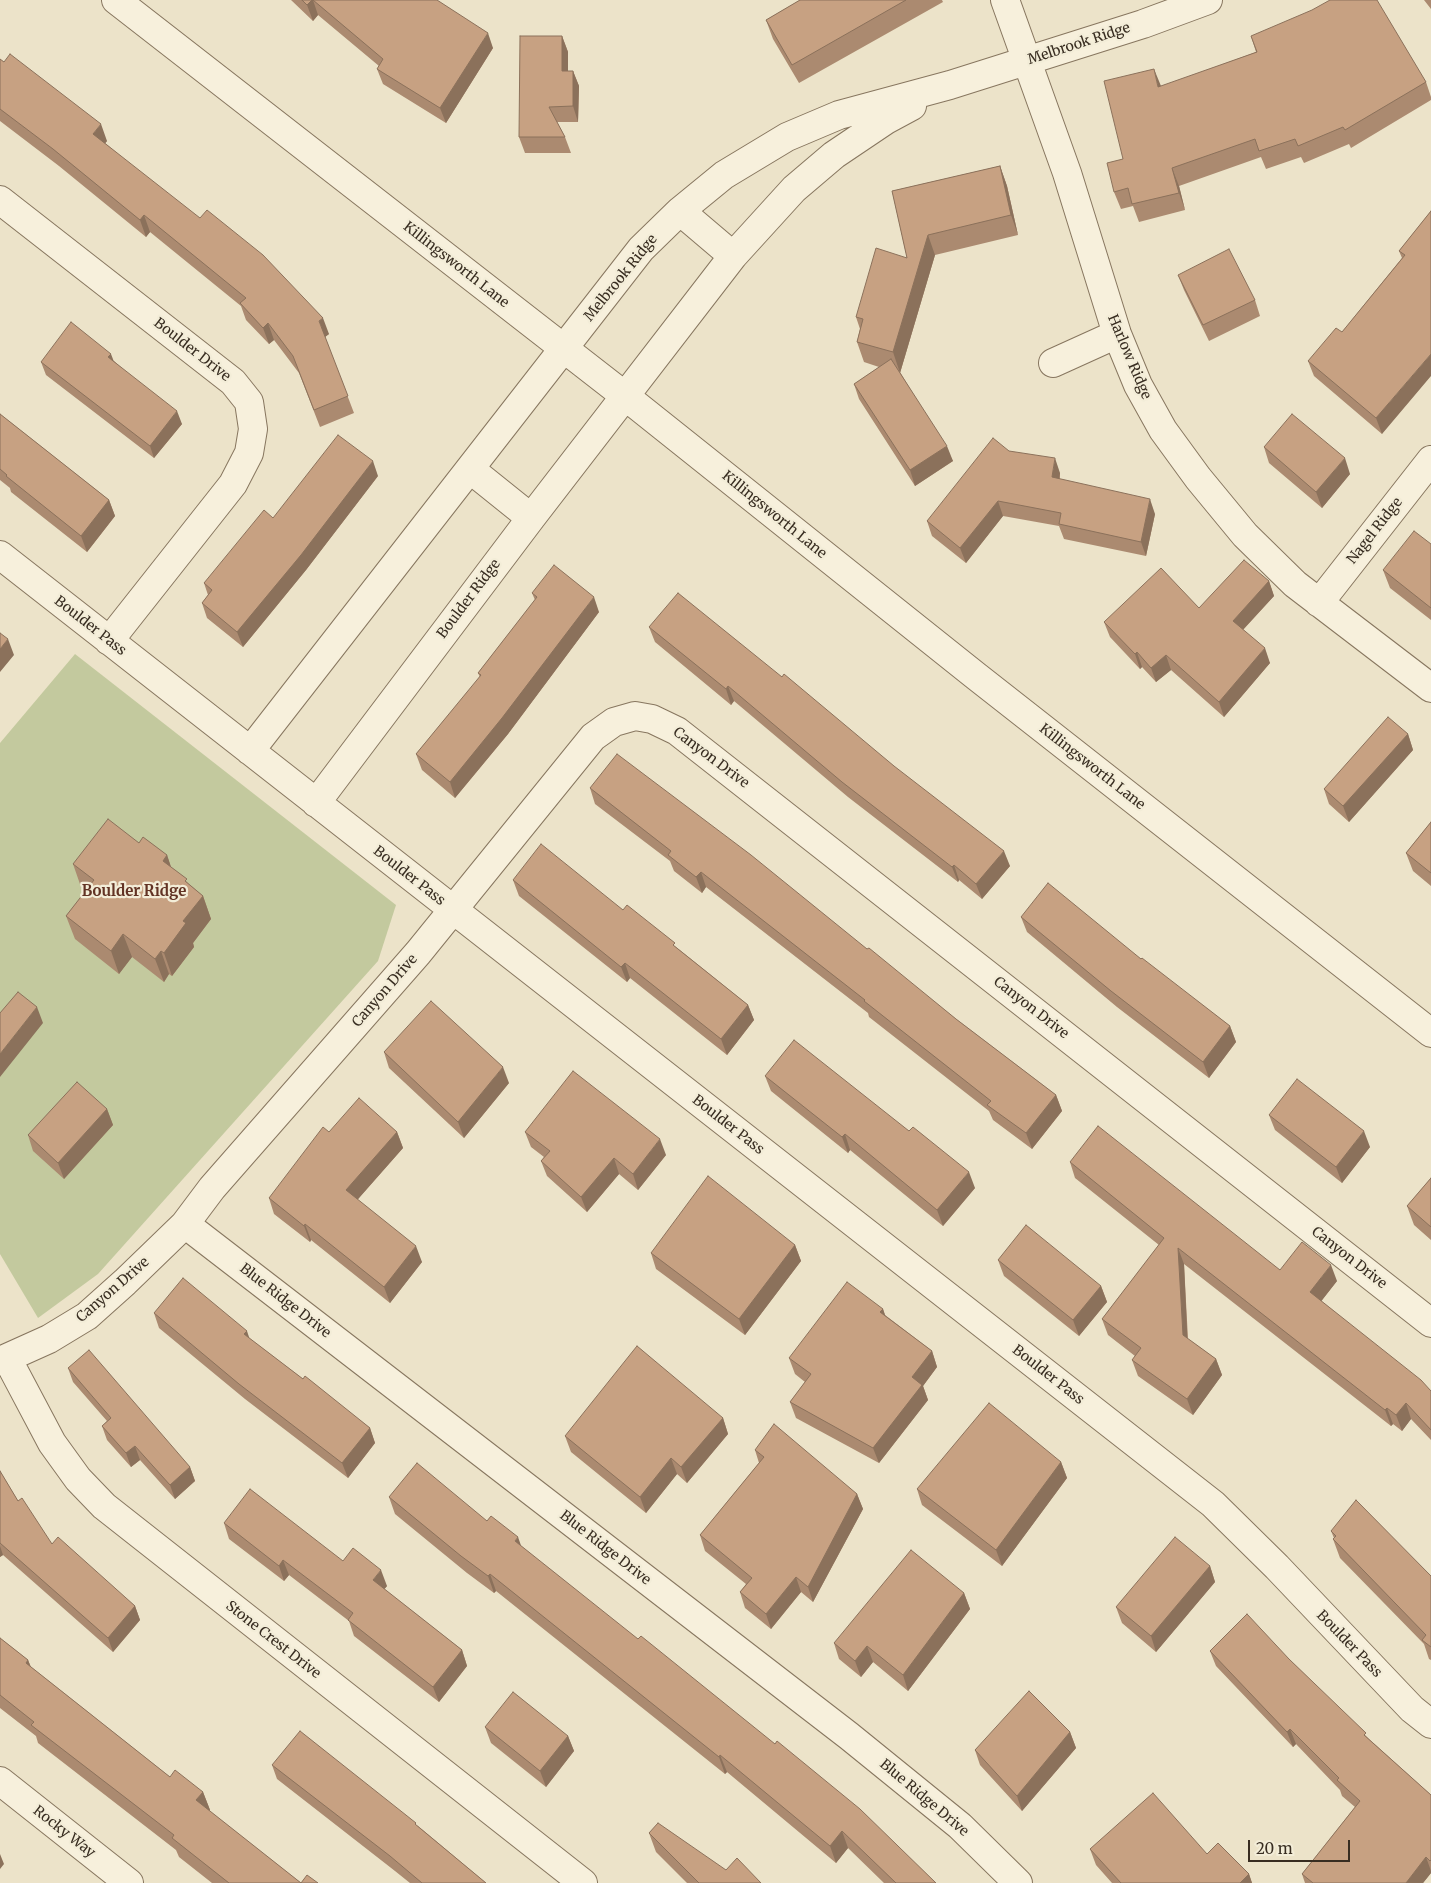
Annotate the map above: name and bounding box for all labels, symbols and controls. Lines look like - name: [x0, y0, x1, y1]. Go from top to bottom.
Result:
- street label: Melbrook Ridge: [1026, 20, 1132, 68]
- street label: Killingsworth Lane: [400, 219, 512, 311]
- street label: Melbrook Ridge: [581, 231, 661, 325]
- street label: Harlow Ridge: [1104, 312, 1154, 402]
- street label: Boulder Drive: [150, 315, 234, 385]
- street label: Killingsworth Lane: [718, 468, 830, 562]
- street label: Nagel Ridge: [1344, 494, 1406, 568]
- street label: Boulder Ridge: [434, 556, 504, 642]
- street label: Boulder Pass: [51, 593, 129, 659]
- street label: Killingsworth Lane: [1036, 721, 1148, 813]
- street label: Canyon Drive: [670, 724, 752, 792]
- street label: Boulder Pass: [370, 843, 448, 909]
- district label: Boulder Ridge: [82, 883, 186, 901]
- street label: Canyon Drive: [349, 951, 421, 1031]
- street label: Canyon Drive: [990, 973, 1072, 1043]
- street label: Boulder Pass: [689, 1092, 767, 1158]
- street label: Canyon Drive: [1308, 1223, 1390, 1293]
- street label: Canyon Drive: [73, 1254, 153, 1326]
- street label: Blue Ridge Drive: [236, 1260, 334, 1342]
- street label: Boulder Pass: [1009, 1342, 1087, 1408]
- street label: Blue Ridge Drive: [556, 1507, 654, 1589]
- street label: Stone Crest Drive: [222, 1598, 324, 1682]
- street label: Boulder Pass: [1313, 1607, 1385, 1681]
- street label: Blue Ridge Drive: [876, 1756, 972, 1840]
- street label: Rocky Way: [30, 1803, 98, 1861]
- scale bar: [1251, 1830, 1354, 1862]
- text: 20 m: [1256, 1839, 1293, 1858]

